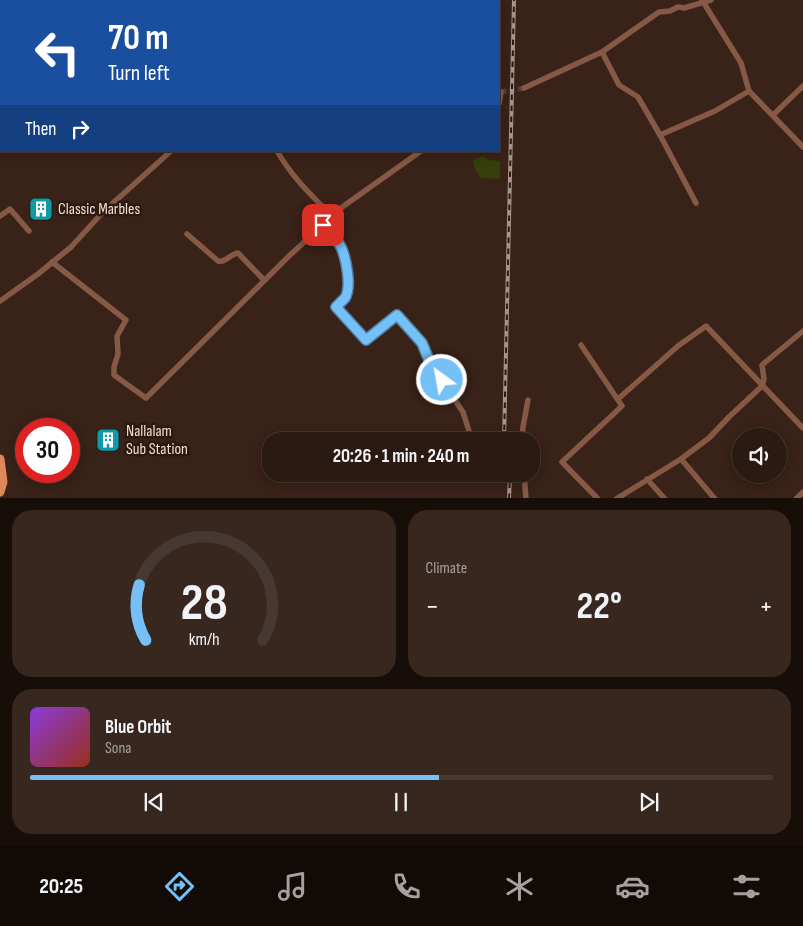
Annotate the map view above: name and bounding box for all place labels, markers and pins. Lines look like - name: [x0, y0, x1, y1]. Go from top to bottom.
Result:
- building icon: Classic Marbles: [28, 196, 54, 222]
- place label: Classic Marbles: [58, 200, 140, 219]
- pin: [302, 204, 344, 246]
- place label: Nallalam Sub Station: [126, 422, 188, 459]
- building icon: Nallalam Sub Station: [95, 427, 121, 453]

